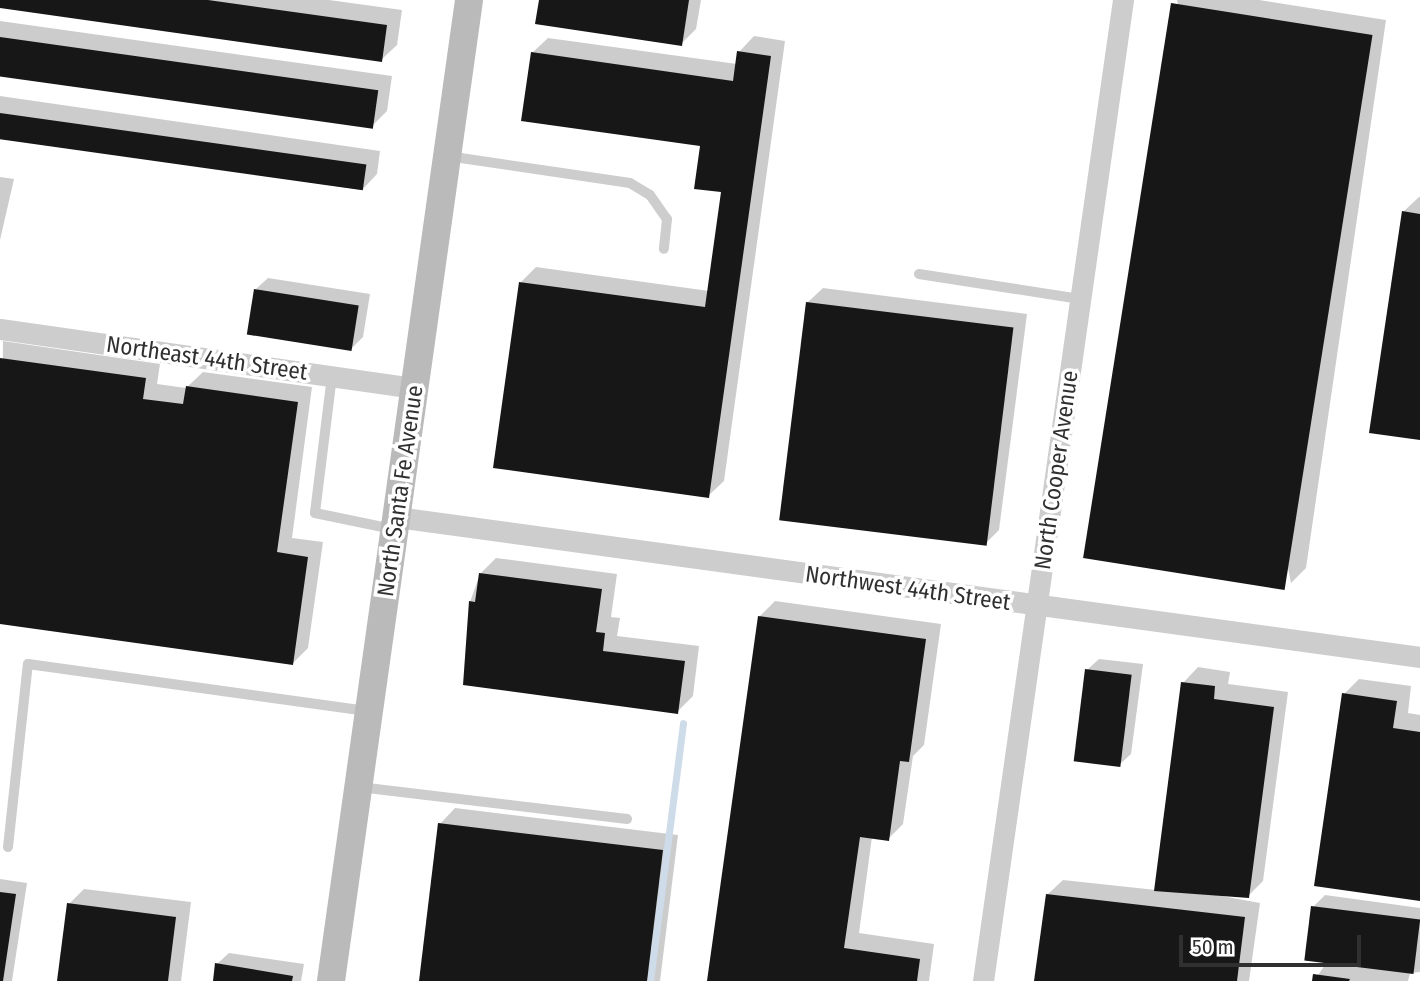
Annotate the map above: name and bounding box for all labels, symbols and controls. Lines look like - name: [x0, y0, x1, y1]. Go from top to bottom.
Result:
- street label: Northeast 44th Street: [105, 330, 309, 386]
- street label: North Cooper Avenue: [1028, 369, 1084, 571]
- street label: North Santa Fe Avenue: [372, 384, 428, 598]
- street label: Northwest 44th Street: [804, 560, 1012, 616]
- scale bar: [1182, 922, 1364, 966]
- text: 50 m: [1192, 934, 1234, 960]

